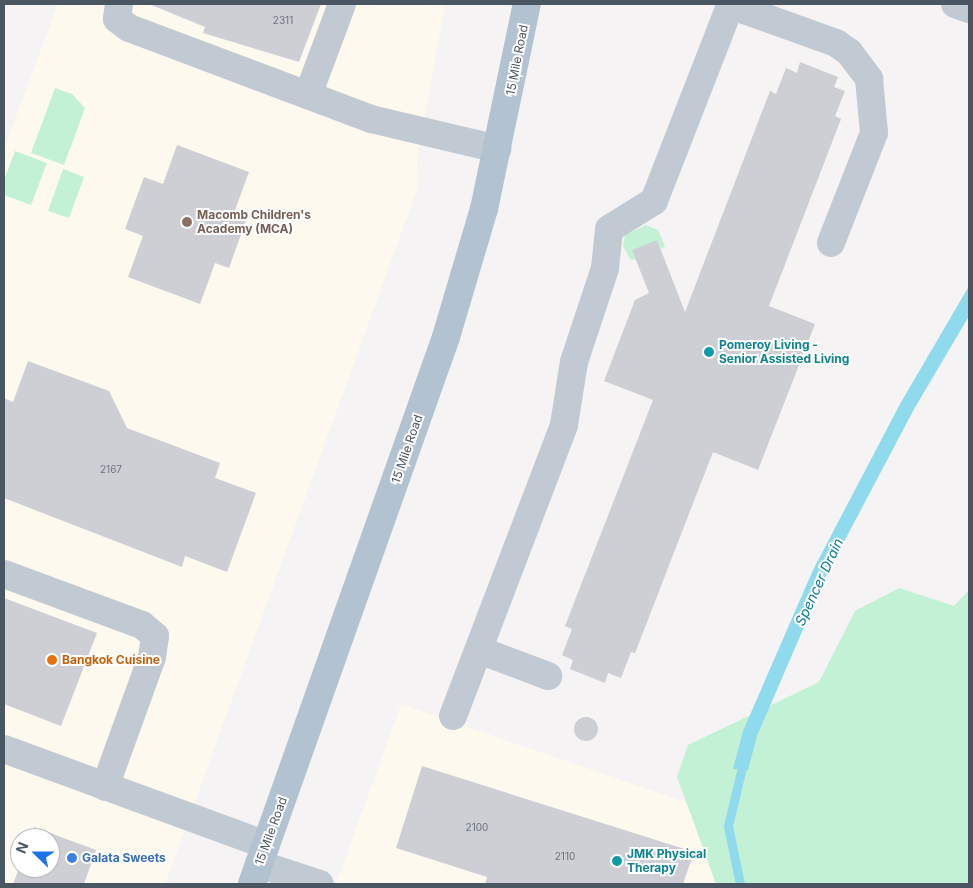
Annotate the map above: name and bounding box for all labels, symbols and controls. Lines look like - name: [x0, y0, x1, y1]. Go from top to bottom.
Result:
- house number: 2311: [273, 15, 293, 27]
- street label: 15 Mile Road: [503, 24, 531, 96]
- place label: Macomb Children's Academy (MCA): [197, 208, 311, 236]
- marker: Macomb Children's Academy (MCA): [181, 216, 193, 228]
- place label: Pomeroy Living - Senior Assisted Living: [719, 338, 849, 366]
- marker: Pomeroy Living - Senior Assisted Living: [703, 346, 715, 358]
- street label: 15 Mile Road: [389, 413, 425, 485]
- house number: 2167: [100, 464, 122, 476]
- water label: Spencer Drain: [791, 536, 847, 628]
- place label: Bangkok Cuisine: [62, 653, 160, 667]
- marker: Bangkok Cuisine: [46, 654, 58, 666]
- street label: 15 Mile Road: [252, 795, 290, 867]
- house number: 2100: [466, 822, 488, 834]
- north arrow: [10, 828, 60, 878]
- text: N: [12, 839, 31, 856]
- place label: JMK Physical Therapy: [627, 847, 706, 875]
- place label: Galata Sweets: [82, 851, 166, 865]
- house number: 2110: [555, 851, 575, 863]
- marker: Galata Sweets: [66, 852, 78, 864]
- marker: JMK Physical Therapy: [611, 855, 623, 867]

